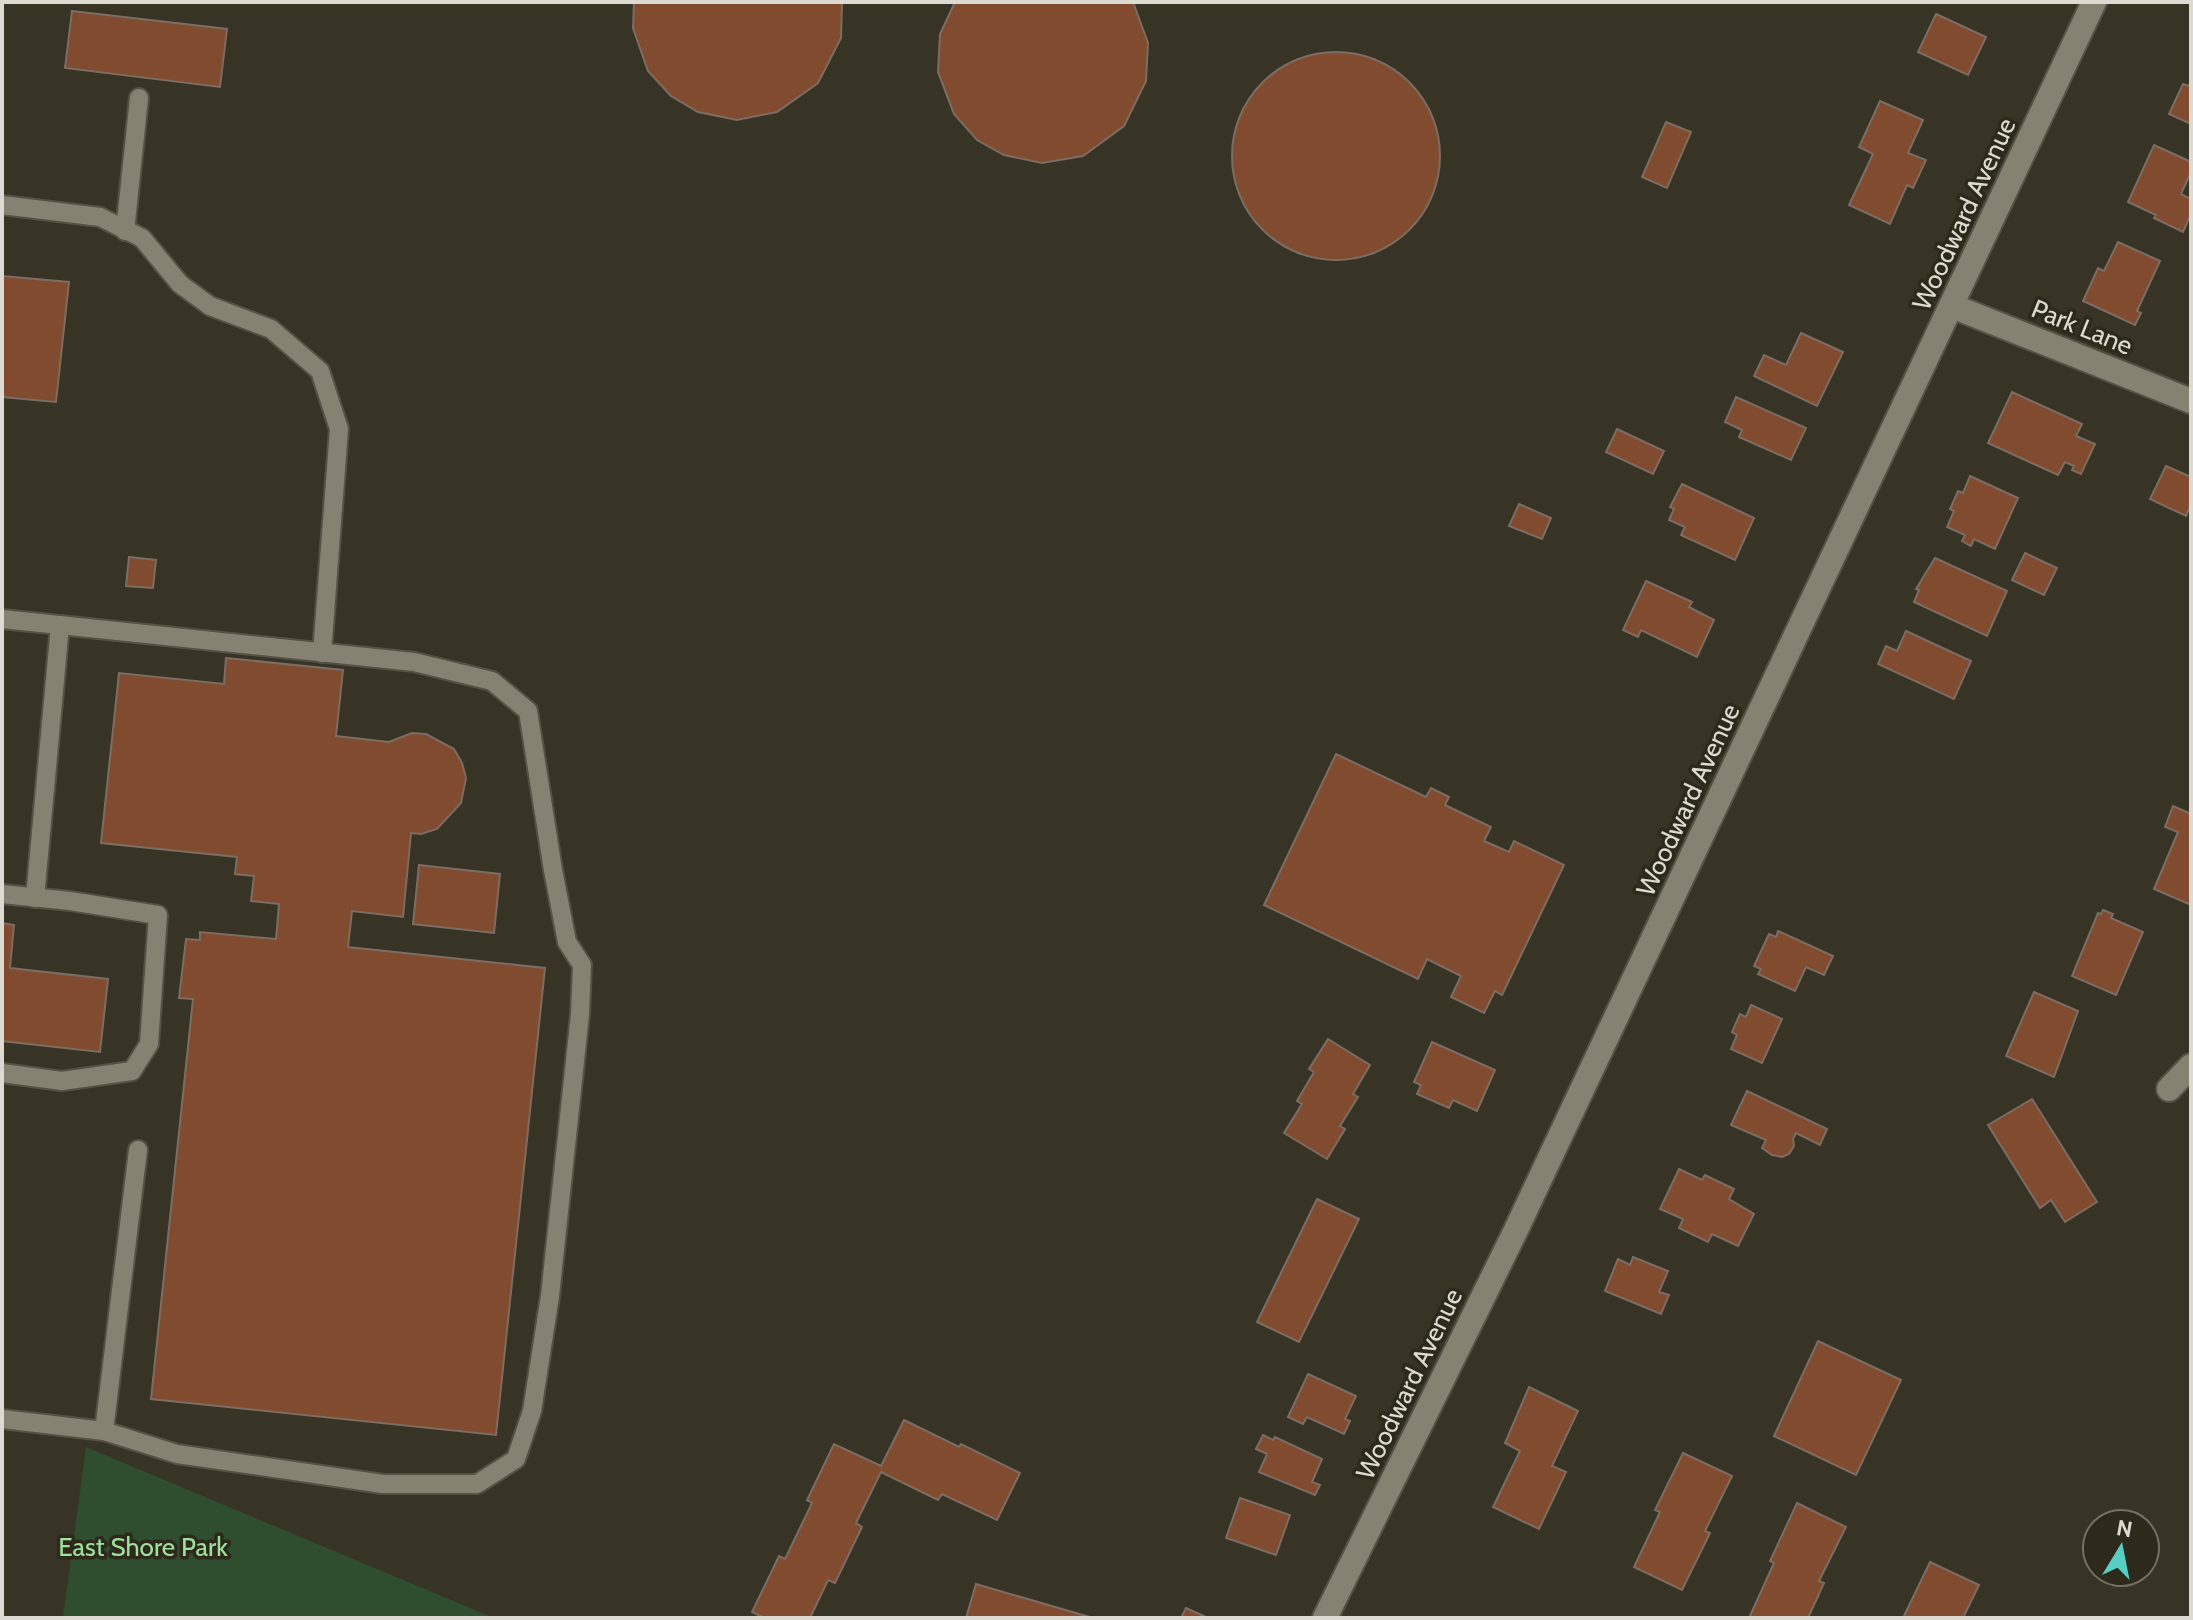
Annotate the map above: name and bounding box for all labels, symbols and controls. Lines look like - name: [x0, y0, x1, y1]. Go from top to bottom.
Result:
- street label: Woodward Avenue: [1905, 113, 2023, 315]
- street label: Park Lane: [2027, 292, 2137, 362]
- street label: Woodward Avenue: [1629, 699, 1747, 901]
- street label: Woodward Avenue: [1349, 1283, 1469, 1485]
- north arrow: [2081, 1508, 2161, 1588]
- text: N: [2114, 1514, 2134, 1543]
- park label: East Shore Park: [58, 1531, 228, 1563]

